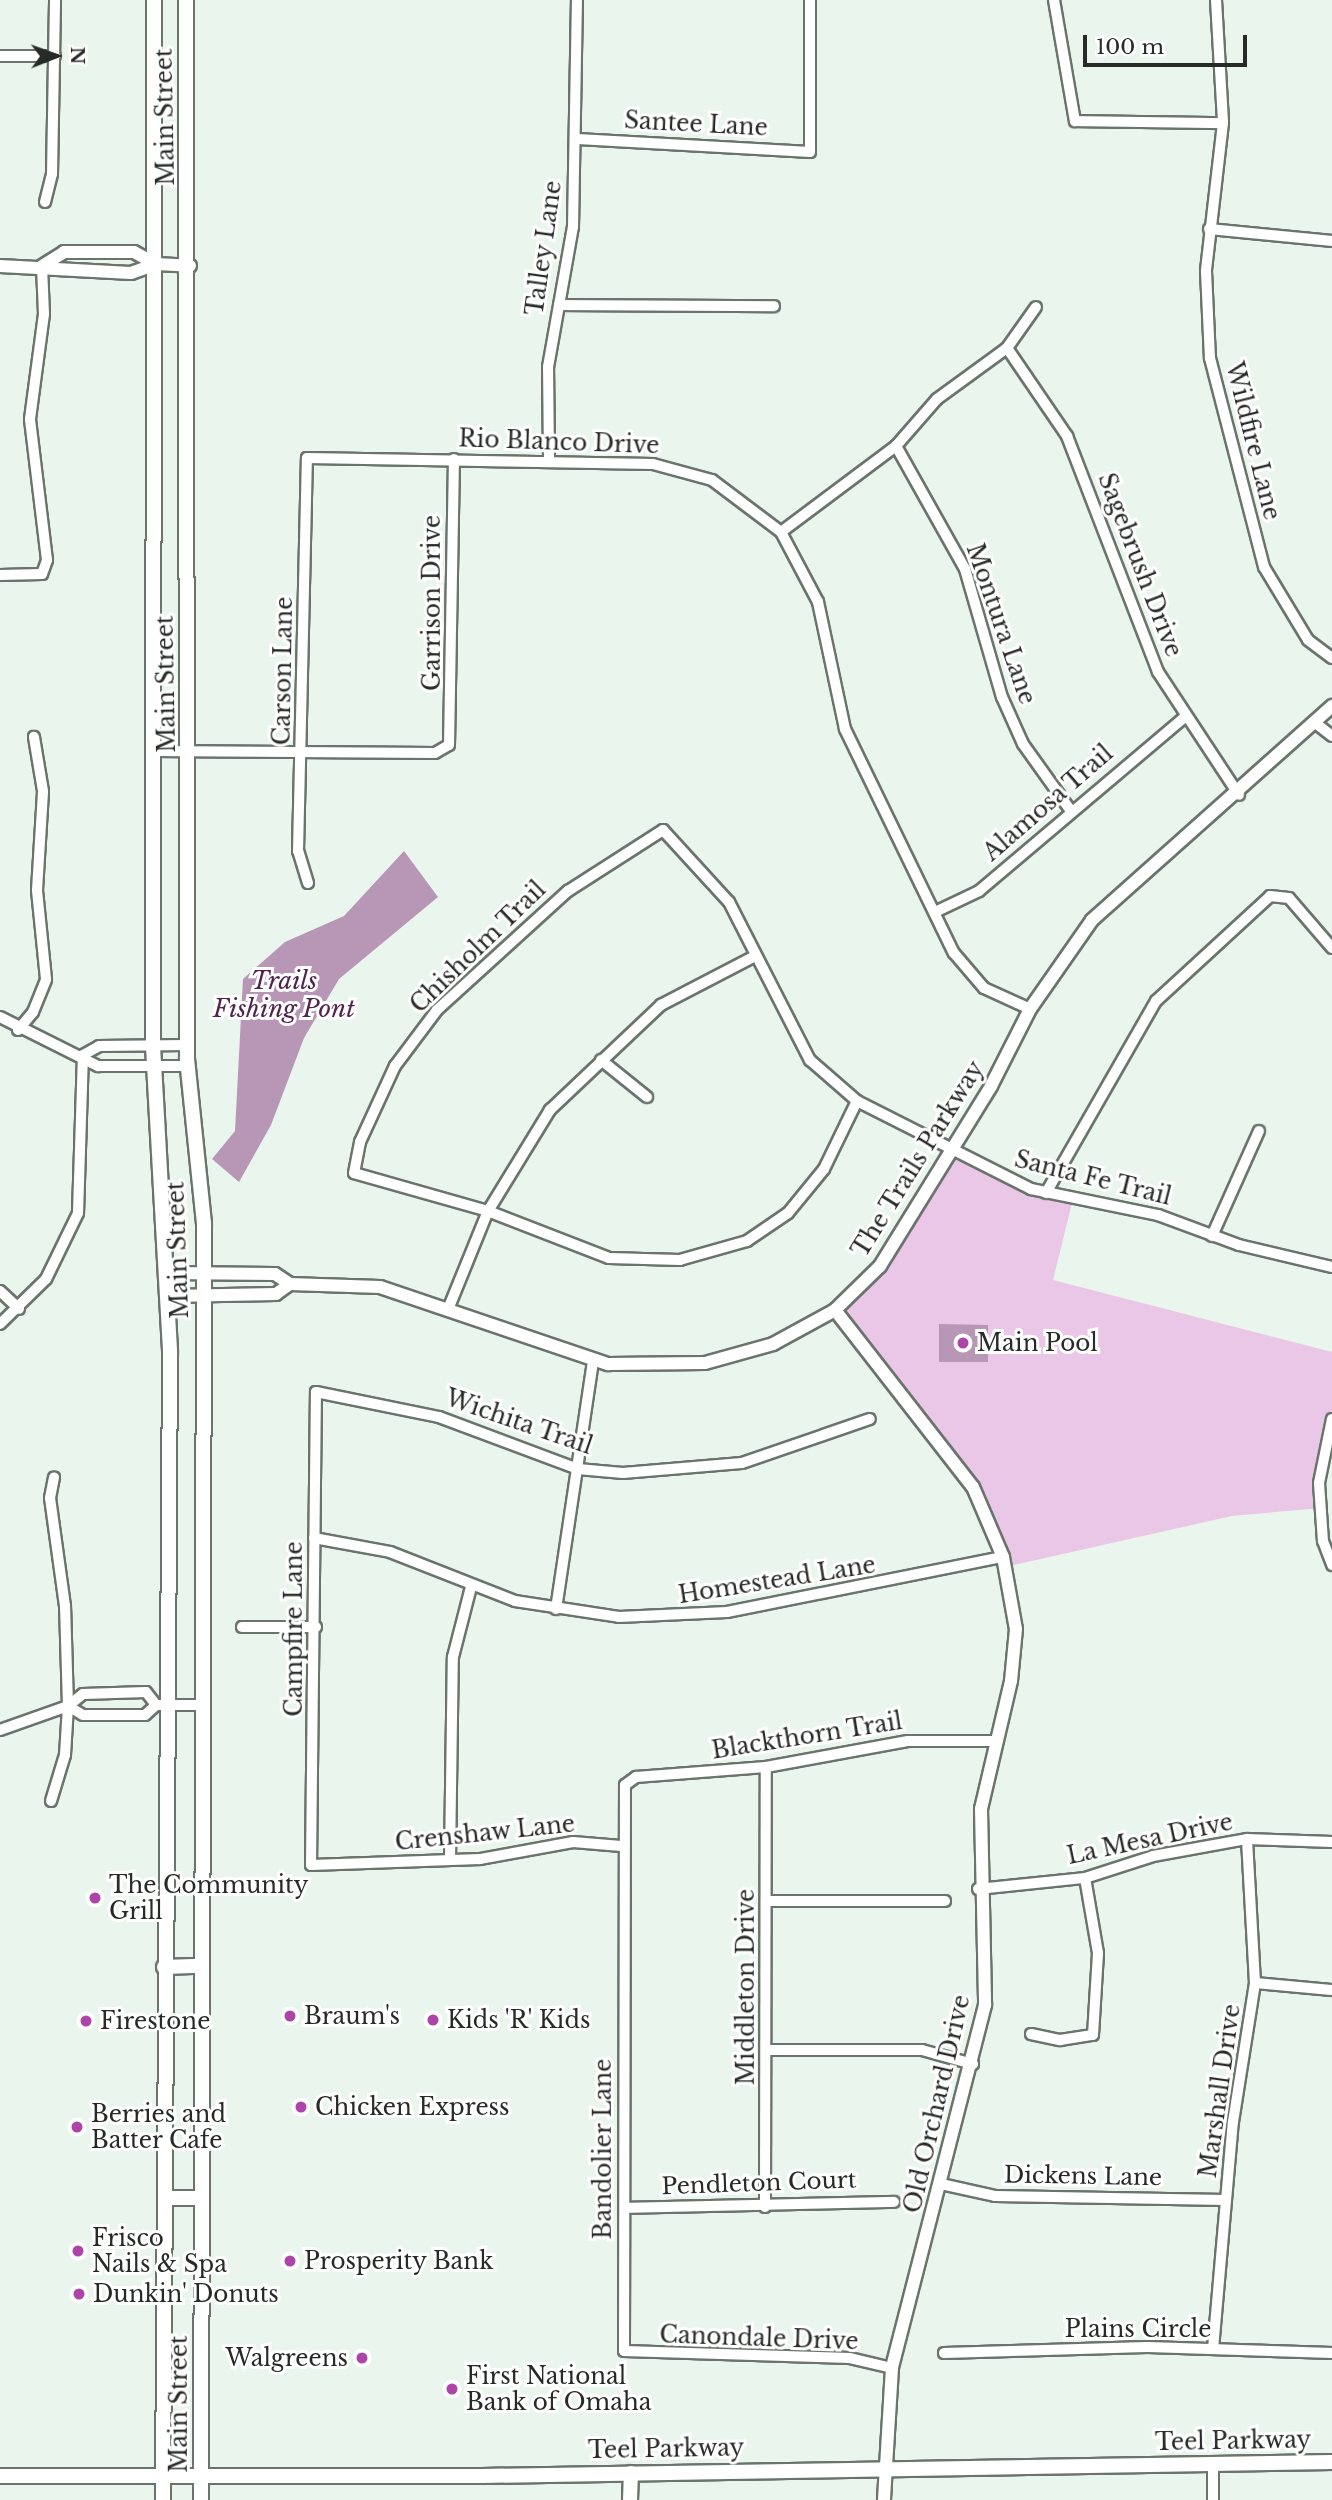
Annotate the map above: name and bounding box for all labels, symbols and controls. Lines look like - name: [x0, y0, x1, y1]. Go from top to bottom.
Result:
- north arrow: [21, 21, 91, 91]
- scale bar: [1087, 21, 1252, 65]
- text: 100 m: [1096, 34, 1164, 60]
- text: N: [66, 46, 89, 65]
- street label: Main Street: [150, 48, 180, 186]
- street label: Santee Lane: [624, 106, 768, 142]
- street label: Talley Lane: [521, 179, 567, 317]
- street label: Wildfire Lane: [1220, 359, 1286, 523]
- street label: Rio Blanco Drive: [458, 425, 660, 459]
- street label: Sagebrush Drive: [1092, 469, 1188, 661]
- street label: Garrison Drive: [418, 515, 446, 691]
- street label: Montura Lane: [961, 540, 1041, 708]
- street label: Carson Lane: [268, 596, 298, 746]
- street label: Main Street: [151, 615, 181, 753]
- street label: Alamosa Trail: [977, 739, 1119, 867]
- street label: Chisholm Trail: [404, 875, 552, 1019]
- water label: Trails Fishing Pont: [213, 967, 355, 1023]
- street label: The Trails Parkway: [846, 1056, 990, 1262]
- street label: Santa Fe Trail: [1011, 1145, 1175, 1211]
- street label: Main Street: [162, 1181, 194, 1319]
- place label: Main Pool: [977, 1329, 1098, 1357]
- marker: Main Pool: [955, 1335, 971, 1351]
- street label: Wichita Trail: [441, 1384, 597, 1460]
- street label: Campfire Lane: [280, 1541, 308, 1717]
- street label: Homestead Lane: [676, 1551, 878, 1609]
- street label: Blackthorn Trail: [709, 1707, 905, 1765]
- street label: La Mesa Drive: [1064, 1808, 1236, 1870]
- street label: Crenshaw Lane: [393, 1810, 577, 1856]
- place label: The Community Grill: [109, 1871, 308, 1925]
- street label: Middleton Drive: [732, 1889, 760, 2085]
- marker: The Community Grill: [87, 1890, 103, 1906]
- street label: Old Orchard Drive: [898, 1992, 976, 2216]
- place label: Braum's: [304, 2002, 400, 2030]
- street label: Marshall Drive: [1194, 2002, 1246, 2180]
- place label: Kids 'R' Kids: [447, 2006, 591, 2034]
- place label: Firestone: [100, 2007, 210, 2035]
- marker: Braum's: [282, 2008, 298, 2024]
- marker: Kids 'R' Kids: [425, 2012, 441, 2028]
- marker: Firestone: [78, 2013, 94, 2029]
- street label: Bandolier Lane: [589, 2058, 617, 2240]
- place label: Chicken Express: [315, 2093, 509, 2121]
- marker: Chicken Express: [293, 2099, 309, 2115]
- place label: Berries and Batter Cafe: [91, 2100, 226, 2154]
- marker: Berries and Batter Cafe: [69, 2119, 85, 2135]
- street label: Dickens Lane: [1004, 2161, 1162, 2191]
- street label: Pendleton Court: [661, 2166, 857, 2200]
- place label: Frisco Nails & Spa: [92, 2224, 227, 2278]
- marker: Frisco Nails & Spa: [70, 2243, 86, 2259]
- place label: Prosperity Bank: [304, 2247, 494, 2275]
- marker: Prosperity Bank: [282, 2253, 298, 2269]
- place label: Dunkin' Donuts: [93, 2280, 279, 2308]
- marker: Dunkin' Donuts: [71, 2286, 87, 2302]
- street label: Plains Circle: [1065, 2315, 1211, 2343]
- street label: Canondale Drive: [659, 2321, 859, 2355]
- street label: Main Street: [165, 2335, 193, 2473]
- place label: Walgreens: [226, 2344, 348, 2372]
- marker: Walgreens: [354, 2350, 370, 2366]
- place label: First National Bank of Omaha: [466, 2362, 652, 2416]
- marker: First National Bank of Omaha: [444, 2381, 460, 2397]
- street label: Teel Parkway: [1155, 2426, 1311, 2456]
- street label: Teel Parkway: [588, 2434, 744, 2464]

